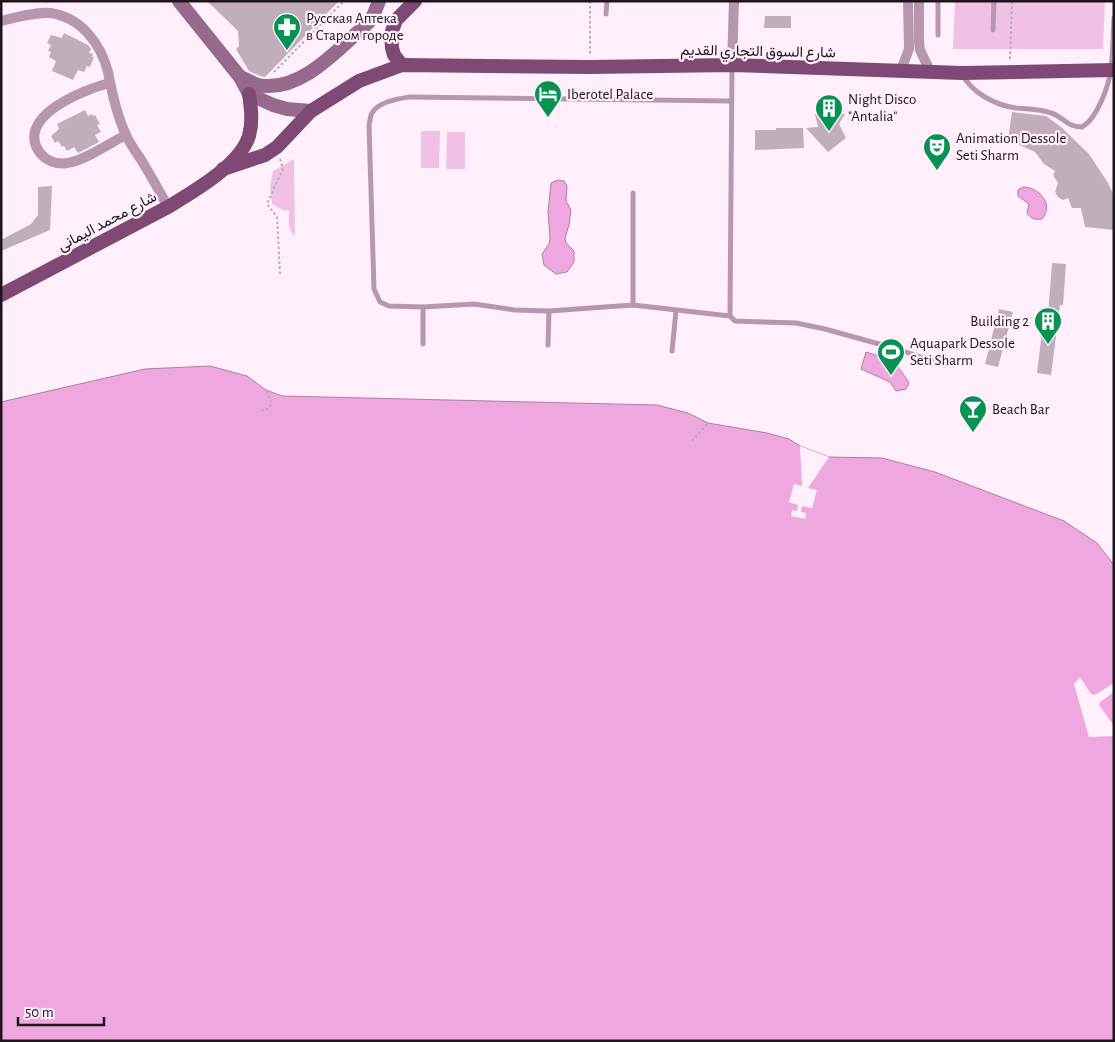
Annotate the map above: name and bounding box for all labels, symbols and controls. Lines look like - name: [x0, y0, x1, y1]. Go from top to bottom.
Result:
- place label: Русская Аптека в Старом городе: [306, 11, 404, 43]
- pharmacy icon: Русская Аптека в Старом городе: [272, 12, 302, 51]
- street label: شارع السوق التجاري القديم: [680, 43, 836, 65]
- hotel icon: Iberotel Palace: [533, 79, 563, 118]
- place label: Iberotel Palace: [567, 87, 653, 102]
- place label: Night Disco "Antalia": [848, 92, 916, 124]
- building icon: Night Disco "Antalia": [814, 93, 844, 132]
- place label: Animation Dessole Seti Sharm: [956, 131, 1066, 163]
- theatre icon: Animation Dessole Seti Sharm: [922, 132, 952, 171]
- street label: شارع محمد اليمانى: [55, 189, 161, 256]
- building icon: Building 2: [1033, 306, 1063, 345]
- place label: Building 2: [970, 314, 1029, 329]
- place label: Aquapark Dessole Seti Sharm: [910, 336, 1015, 368]
- sports icon: Aquapark Dessole Seti Sharm: [876, 337, 906, 376]
- bar icon: Beach Bar: [958, 394, 988, 433]
- place label: Beach Bar: [992, 402, 1050, 417]
- scale bar: [18, 994, 104, 1026]
- text: 50 m: [25, 1005, 54, 1020]

